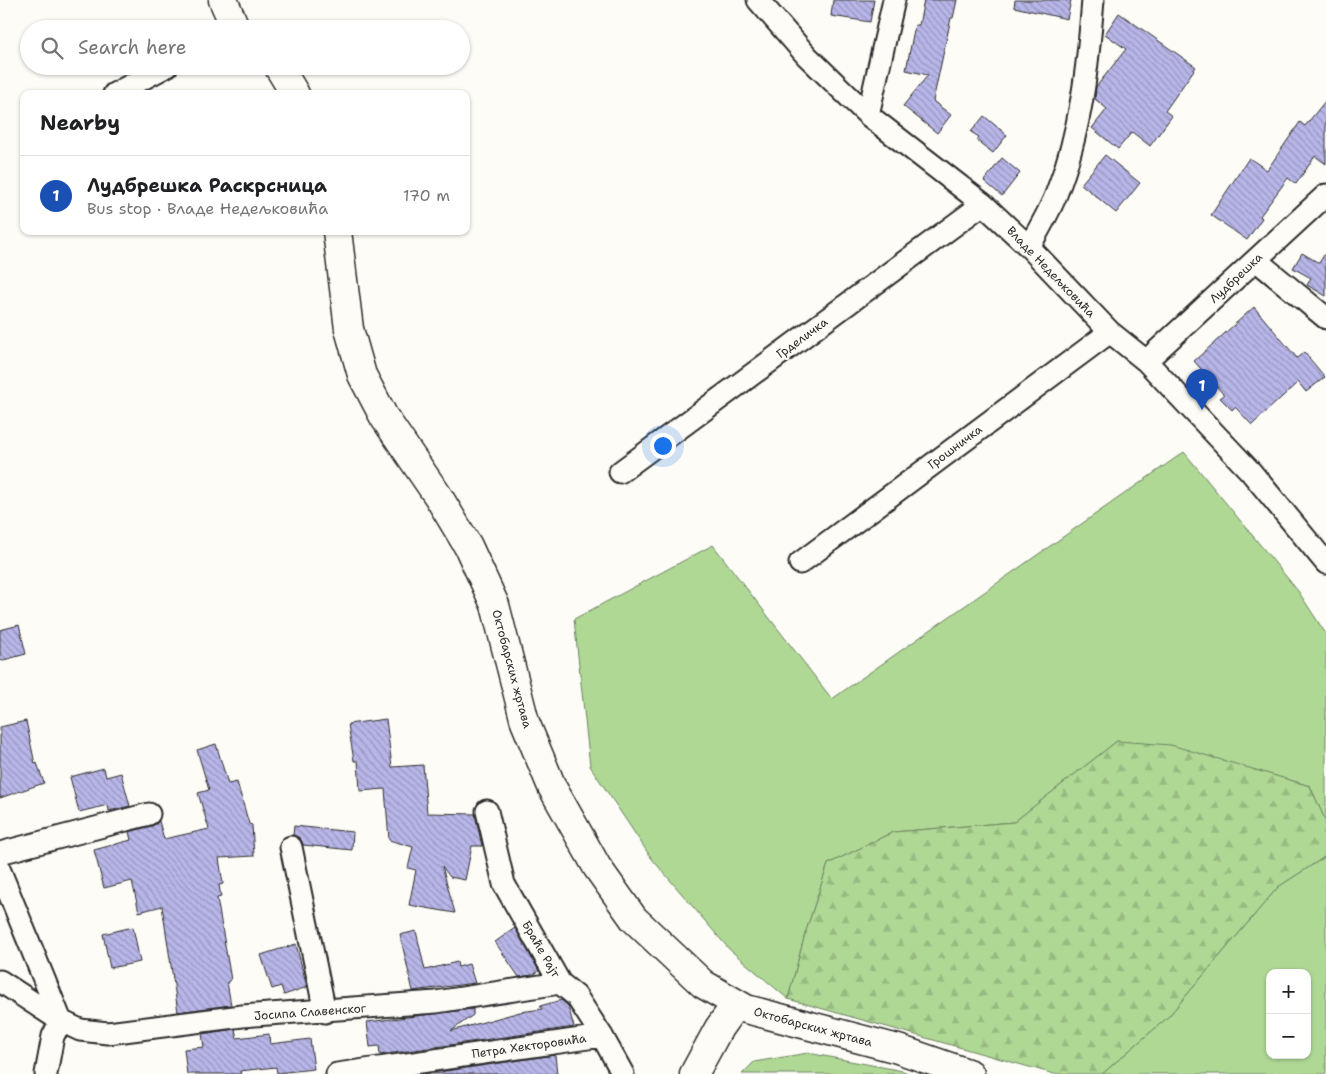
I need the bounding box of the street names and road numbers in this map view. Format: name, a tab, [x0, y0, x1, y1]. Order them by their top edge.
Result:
street label: Владе Недељковића	[1003, 223, 1099, 321]
street label: Лудбрешка	[1206, 249, 1266, 307]
street label: Грделичка	[773, 314, 831, 362]
street label: Грошничка	[925, 421, 986, 473]
street label: Октобарских жртава	[488, 608, 536, 731]
street label: Браће Рајт	[518, 918, 564, 981]
street label: Јосипа Славенског	[253, 1000, 367, 1024]
street label: Октобарских жртава	[752, 1003, 875, 1051]
street label: Петра Хекторовића	[471, 1030, 588, 1062]

